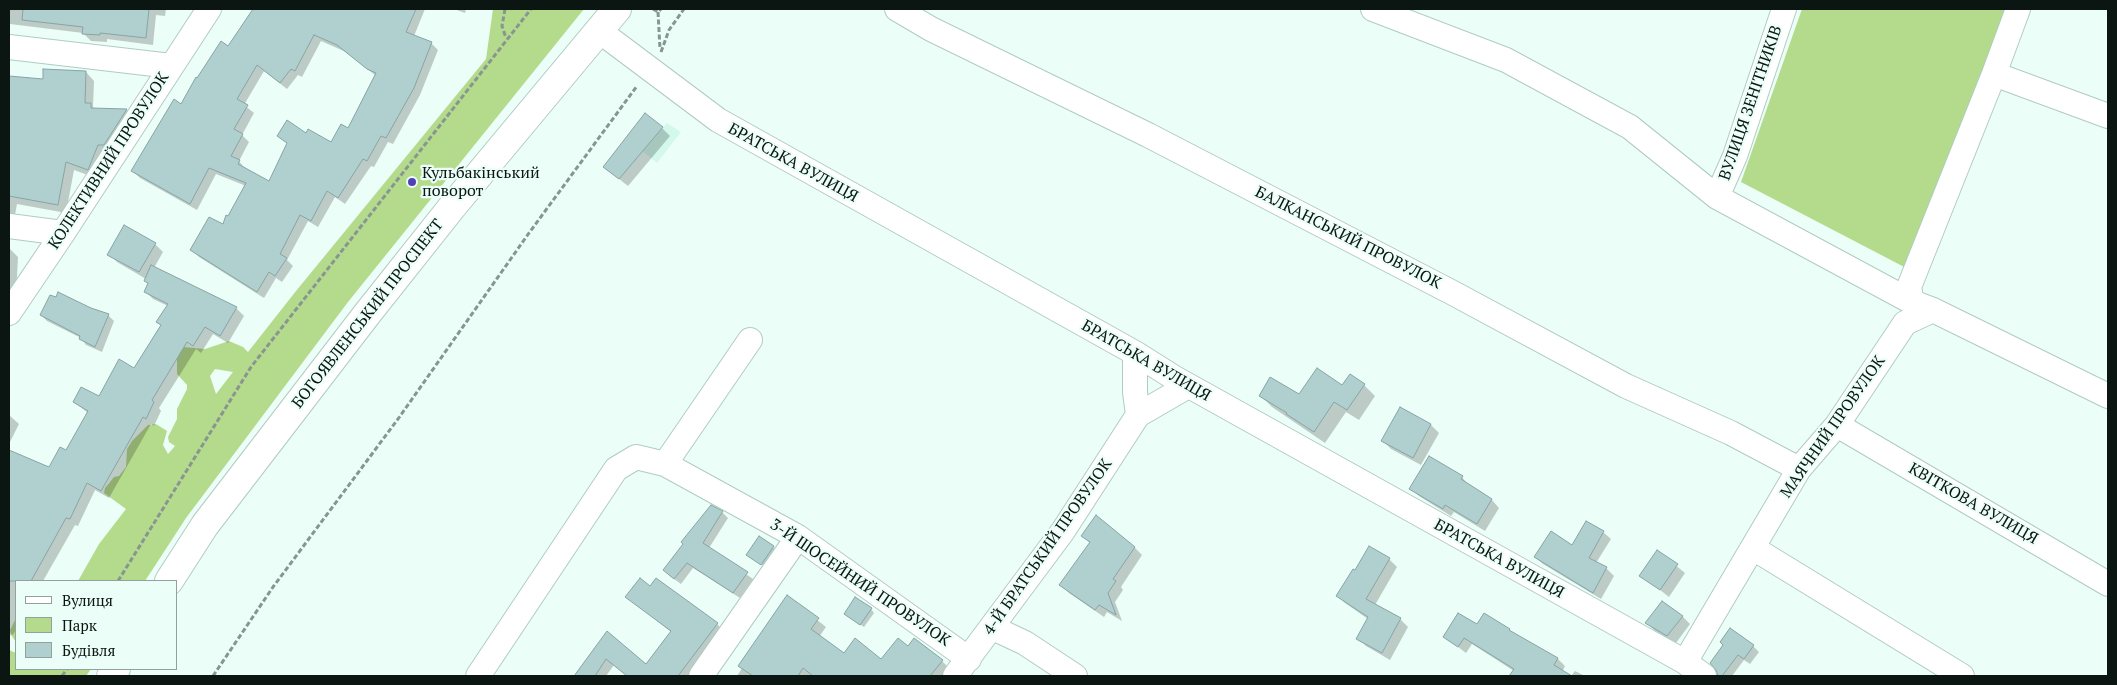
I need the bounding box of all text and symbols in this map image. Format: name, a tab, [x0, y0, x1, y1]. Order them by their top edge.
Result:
street label: ВУЛИЦЯ ЗЕНІТНИКІВ	[1715, 23, 1787, 183]
street label: КОЛЕКТИВНИЙ ПРОВУЛОК	[45, 69, 173, 253]
street label: БРАТСЬКА ВУЛИЦЯ	[725, 119, 861, 207]
place label: Кульбакінський поворот	[422, 163, 540, 201]
marker: Кульбакінський поворот	[406, 176, 418, 188]
street label: БАЛКАНСЬКИЙ ПРОВУЛОК	[1252, 183, 1444, 293]
street label: БОГОЯВЛЕНСЬКИЙ ПРОСПЕКТ	[288, 216, 448, 412]
street label: БРАТСЬКА ВУЛИЦЯ	[1078, 316, 1214, 406]
street label: МАЯЧНИЙ ПРОВУЛОК	[1777, 352, 1889, 502]
street label: 4-Й БРАТСЬКИЙ ПРОВУЛОК	[980, 455, 1116, 639]
street label: КВІТКОВА ВУЛИЦЯ	[1905, 459, 2041, 549]
street label: 3-Й ШОСЕЙНИЙ ПРОВУЛОК	[766, 515, 954, 651]
street label: БРАТСЬКА ВУЛИЦЯ	[1431, 515, 1567, 603]
legend	[15, 580, 178, 670]
text: Вулиця	[62, 590, 113, 610]
text: Парк	[62, 615, 97, 635]
text: Будівля	[62, 640, 115, 660]

